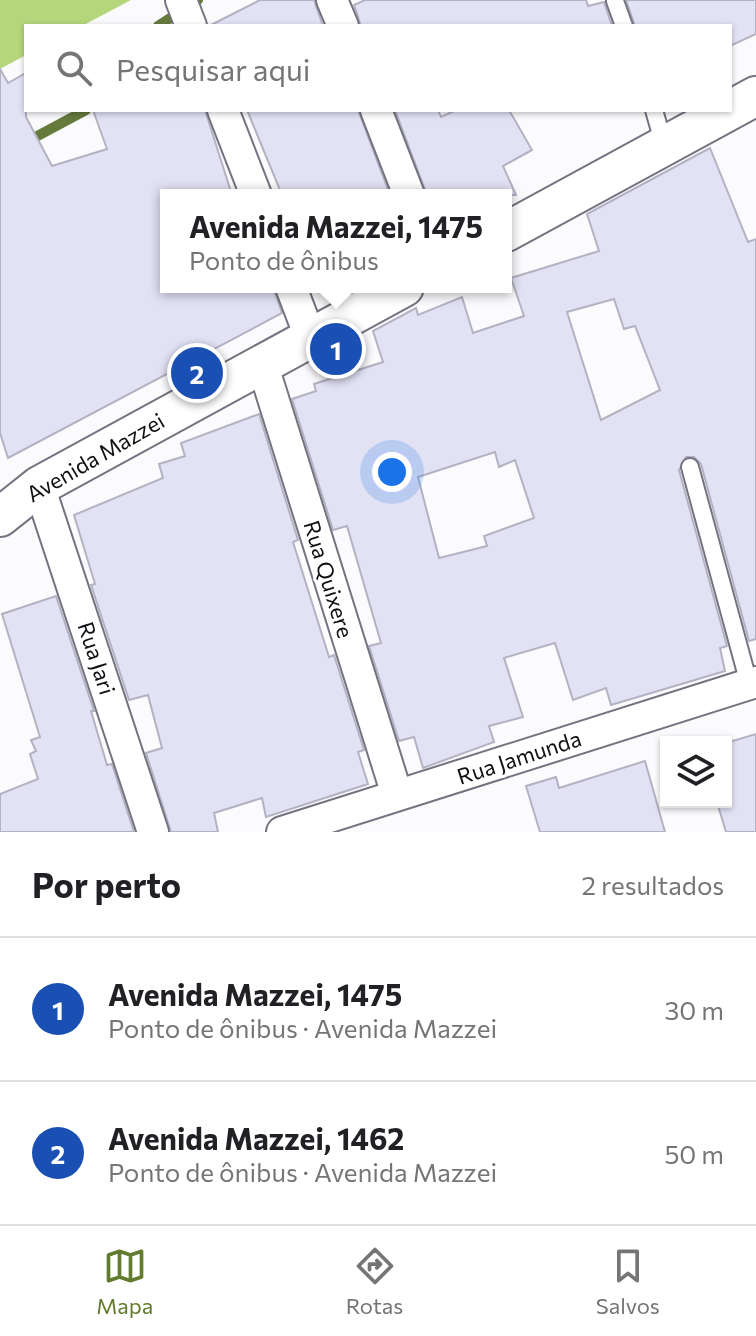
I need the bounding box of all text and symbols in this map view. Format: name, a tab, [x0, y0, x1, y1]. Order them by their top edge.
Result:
search box	[24, 24, 732, 112]
icon: search	[52, 46, 96, 90]
text: Pesquisar aqui	[116, 50, 311, 87]
popup	[160, 189, 512, 293]
text: Avenida Mazzei, 1475	[189, 207, 483, 244]
text: Ponto de ônibus	[189, 244, 379, 275]
pin: 1	[310, 319, 362, 379]
pin: 2	[171, 343, 223, 403]
street label: Avenida Mazzei	[21, 407, 169, 507]
your location	[372, 452, 412, 492]
street label: Rua Quixere	[298, 517, 360, 641]
street label: Rua Jari	[73, 618, 121, 698]
street label: Rua Jamunda	[454, 724, 584, 790]
map controls	[660, 736, 732, 808]
button: layers	[660, 736, 732, 808]
text: Por perto	[32, 863, 181, 905]
text: 2 resultados	[582, 869, 724, 900]
text: Avenida Mazzei, 1475	[108, 975, 402, 1012]
text: 1	[52, 994, 64, 1025]
text: 30 m	[665, 994, 724, 1025]
text: Ponto de ônibus · Avenida Mazzei	[108, 1012, 497, 1043]
text: Avenida Mazzei, 1462	[108, 1119, 404, 1156]
text: 2	[51, 1138, 65, 1169]
text: 50 m	[664, 1138, 724, 1169]
text: Ponto de ônibus · Avenida Mazzei	[108, 1156, 497, 1187]
tab: Mapa	[96, 1244, 153, 1319]
tab: Rotas	[346, 1244, 403, 1319]
tab: Salvos	[596, 1244, 660, 1319]

